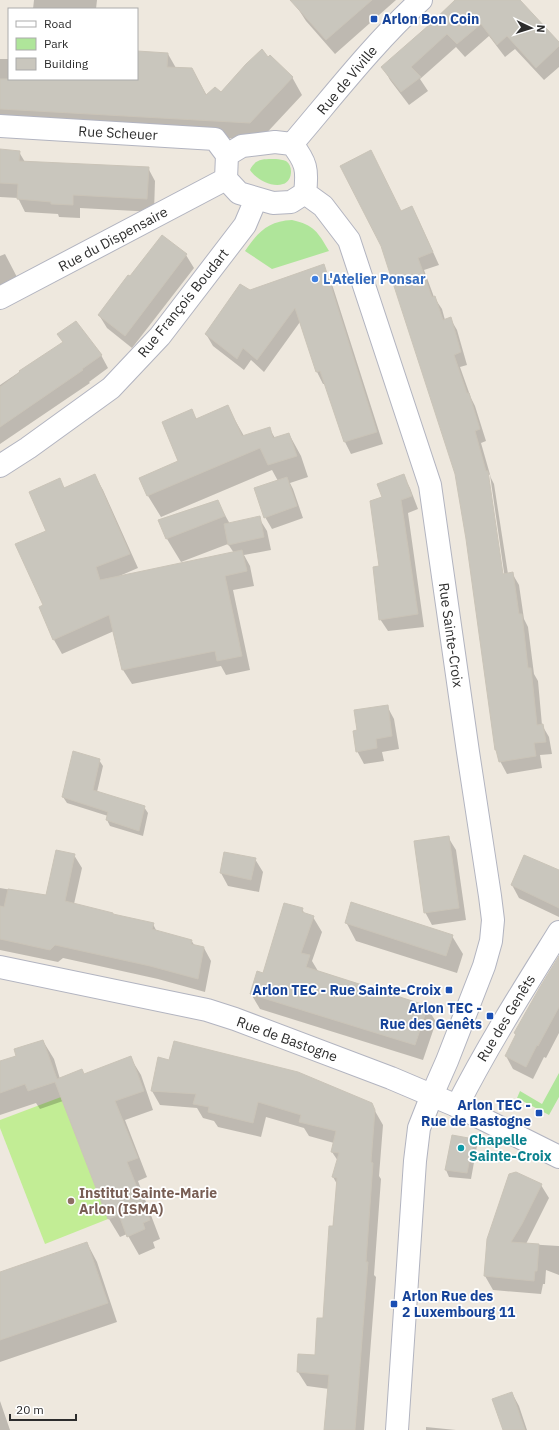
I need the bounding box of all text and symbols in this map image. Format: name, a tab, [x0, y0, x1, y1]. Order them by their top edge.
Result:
legend	[8, 8, 138, 80]
north arrow	[511, 8, 551, 48]
place label: Arlon Bon Coin	[382, 10, 479, 28]
marker: Arlon Bon Coin	[369, 14, 379, 24]
text: Road	[44, 16, 72, 31]
text: N	[534, 24, 548, 33]
text: Park	[44, 36, 69, 51]
street label: Rue de Viville	[313, 42, 381, 118]
text: Building	[44, 56, 89, 71]
street label: Rue Scheuer	[78, 122, 158, 144]
street label: Rue du Dispensaire	[55, 202, 171, 275]
street label: Rue François Boudart	[134, 245, 233, 361]
place label: L'Atelier Ponsar	[323, 270, 426, 288]
marker: L'Atelier Ponsar	[310, 274, 320, 284]
street label: Rue Sainte-Croix	[435, 581, 467, 689]
street label: Rue des Genêts	[473, 971, 539, 1065]
place label: Arlon TEC - Rue Sainte-Croix	[252, 981, 441, 999]
marker: Arlon TEC - Rue Sainte-Croix	[444, 985, 454, 995]
place label: Arlon TEC - Rue des Genêts	[380, 999, 482, 1033]
marker: Arlon TEC - Rue des Genêts	[485, 1011, 495, 1021]
street label: Rue de Bastogne	[234, 1012, 340, 1066]
place label: Arlon TEC - Rue de Bastogne	[421, 1096, 531, 1130]
marker: Arlon TEC - Rue de Bastogne	[534, 1108, 544, 1118]
place label: Chapelle Sainte-Croix	[469, 1131, 552, 1165]
marker: Chapelle Sainte-Croix	[456, 1143, 466, 1153]
place label: Institut Sainte-Marie Arlon (ISMA)	[79, 1184, 217, 1218]
marker: Institut Sainte-Marie Arlon (ISMA)	[66, 1196, 76, 1206]
place label: Arlon Rue des 2 Luxembourg 11	[402, 1287, 516, 1321]
marker: Arlon Rue des 2 Luxembourg 11	[389, 1299, 399, 1309]
scale bar	[10, 1396, 76, 1422]
text: 20 m	[16, 1402, 44, 1417]

